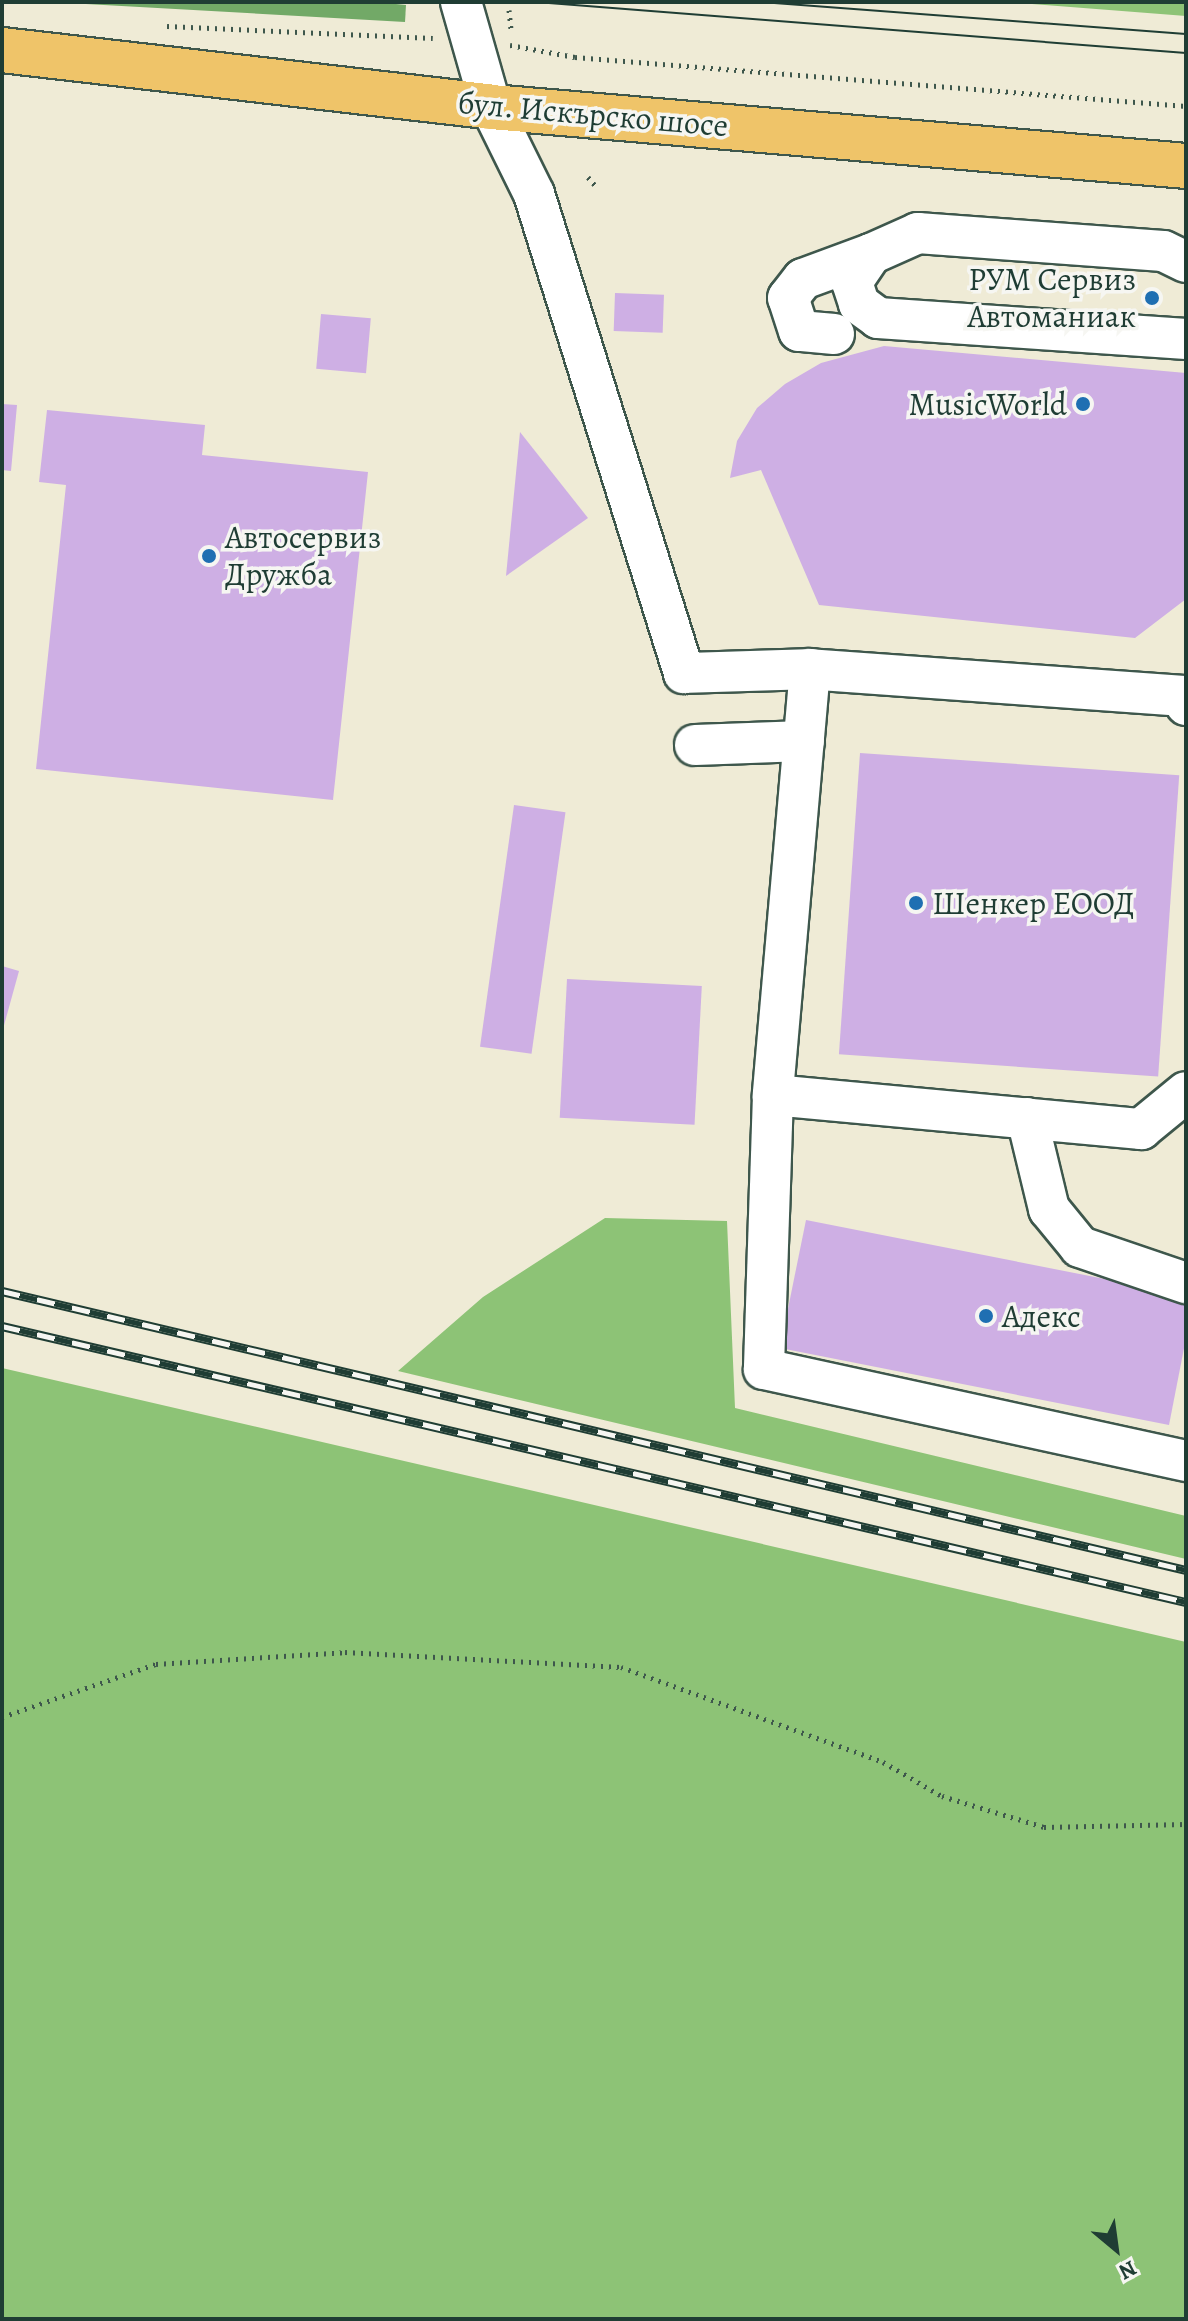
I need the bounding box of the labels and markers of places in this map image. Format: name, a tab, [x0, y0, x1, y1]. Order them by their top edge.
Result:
place label: РУМ Сервиз Автоманиак	[967, 261, 1136, 336]
marker: РУМ Сервиз Автоманиак	[1143, 289, 1161, 307]
place label: MusicWorld	[908, 385, 1067, 423]
marker: MusicWorld	[1074, 395, 1092, 413]
place label: Автосервиз Дружба	[225, 519, 381, 594]
marker: Автосервиз Дружба	[200, 547, 218, 565]
place label: Шенкер ЕООД	[932, 884, 1134, 922]
marker: Шенкер ЕООД	[907, 894, 925, 912]
place label: Адекс	[1002, 1297, 1081, 1335]
marker: Адекс	[977, 1307, 995, 1325]

